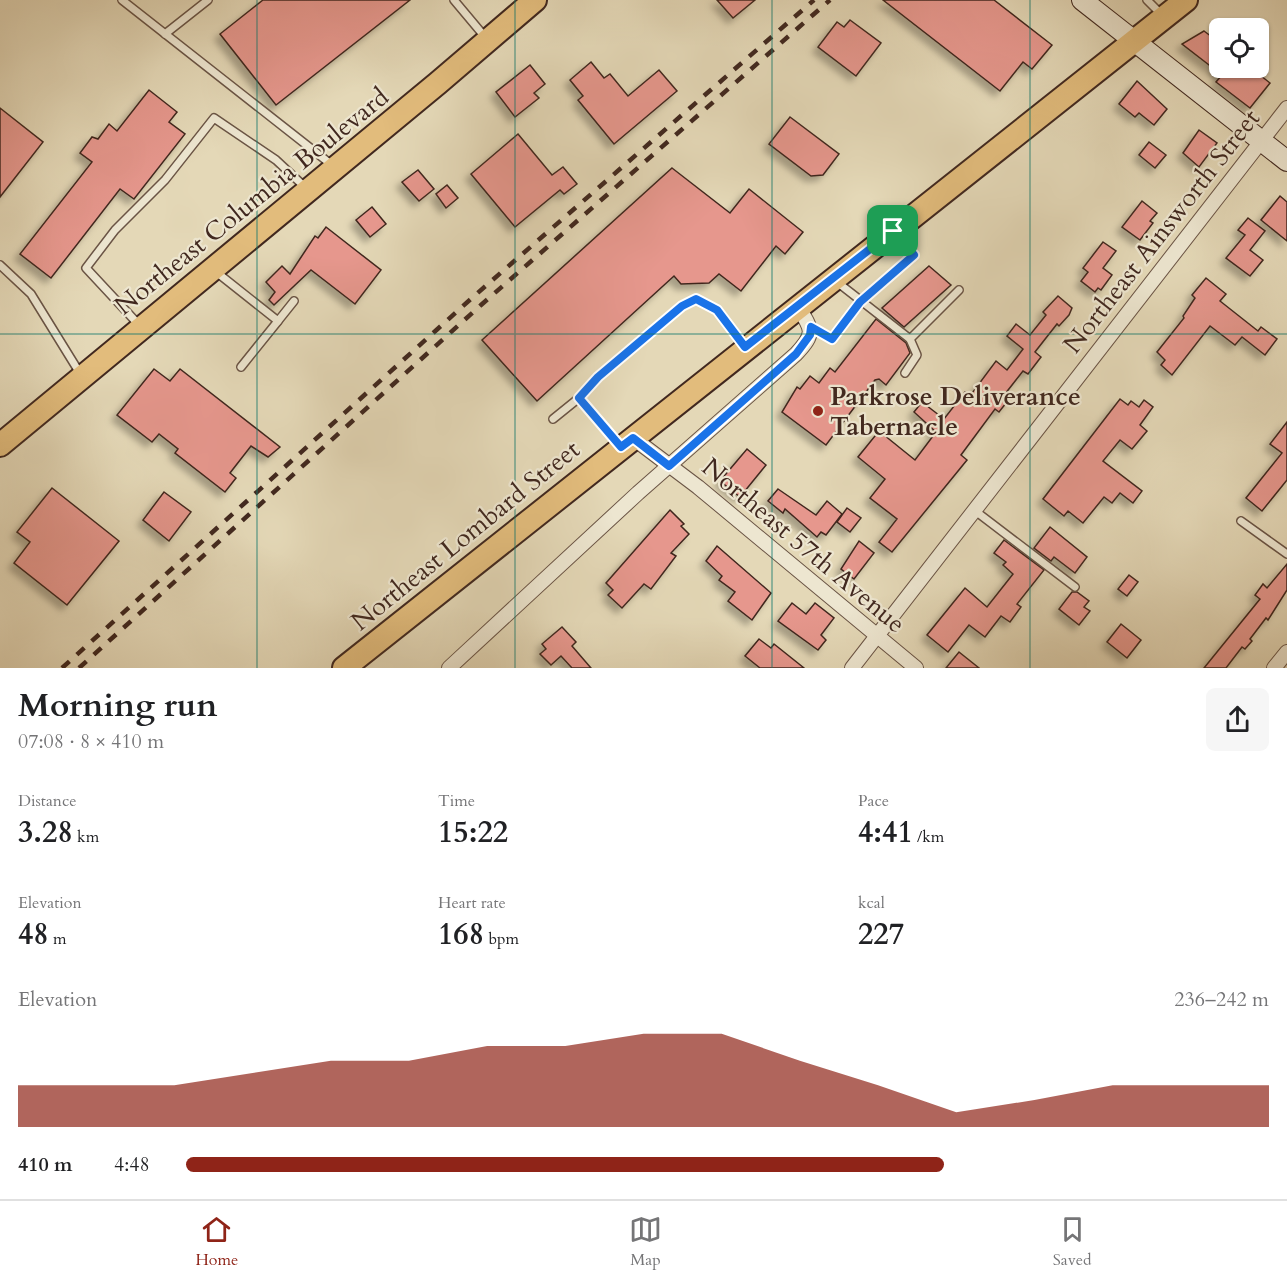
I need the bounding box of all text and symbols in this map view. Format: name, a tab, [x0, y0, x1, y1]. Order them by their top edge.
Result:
map controls	[1209, 18, 1269, 78]
button: locate	[1209, 18, 1269, 78]
street label: Northeast Columbia Boulevard	[107, 80, 396, 323]
street label: Northeast Ainsworth Street	[1055, 102, 1268, 361]
pin	[867, 205, 918, 256]
icon: arrive	[876, 214, 909, 247]
place label: Parkrose Deliverance Tabernacle	[830, 379, 1081, 444]
marker: Parkrose Deliverance Tabernacle	[811, 404, 825, 418]
street label: Northeast Lombard Street	[344, 432, 587, 639]
street label: Northeast 57th Avenue	[695, 450, 913, 641]
text: Morning run	[18, 683, 218, 728]
button: share	[1206, 688, 1269, 751]
text: 07:08 · 8 × 410 m	[18, 728, 164, 755]
text: Distance	[18, 790, 76, 812]
text: Time	[438, 790, 475, 812]
text: Pace	[858, 790, 889, 812]
text: 3.28	[18, 812, 73, 853]
text: 15:22	[438, 812, 508, 853]
text: 4:41	[858, 812, 913, 853]
text: km	[73, 826, 99, 848]
text: /km	[913, 826, 944, 848]
text: Elevation	[18, 892, 82, 914]
text: Heart rate	[438, 892, 506, 914]
text: kcal	[858, 892, 885, 914]
text: 48	[18, 914, 49, 955]
text: 168	[438, 914, 484, 955]
text: 227	[858, 914, 904, 955]
text: m	[49, 928, 67, 950]
text: bpm	[484, 928, 519, 950]
text: Elevation	[18, 986, 97, 1013]
text: 236–242 m	[1174, 986, 1269, 1013]
text: 410 m	[18, 1151, 73, 1178]
text: 4:48	[114, 1151, 150, 1178]
tab: Home	[195, 1213, 238, 1271]
tab: Map	[629, 1213, 662, 1271]
tab: Saved	[1053, 1213, 1092, 1271]

